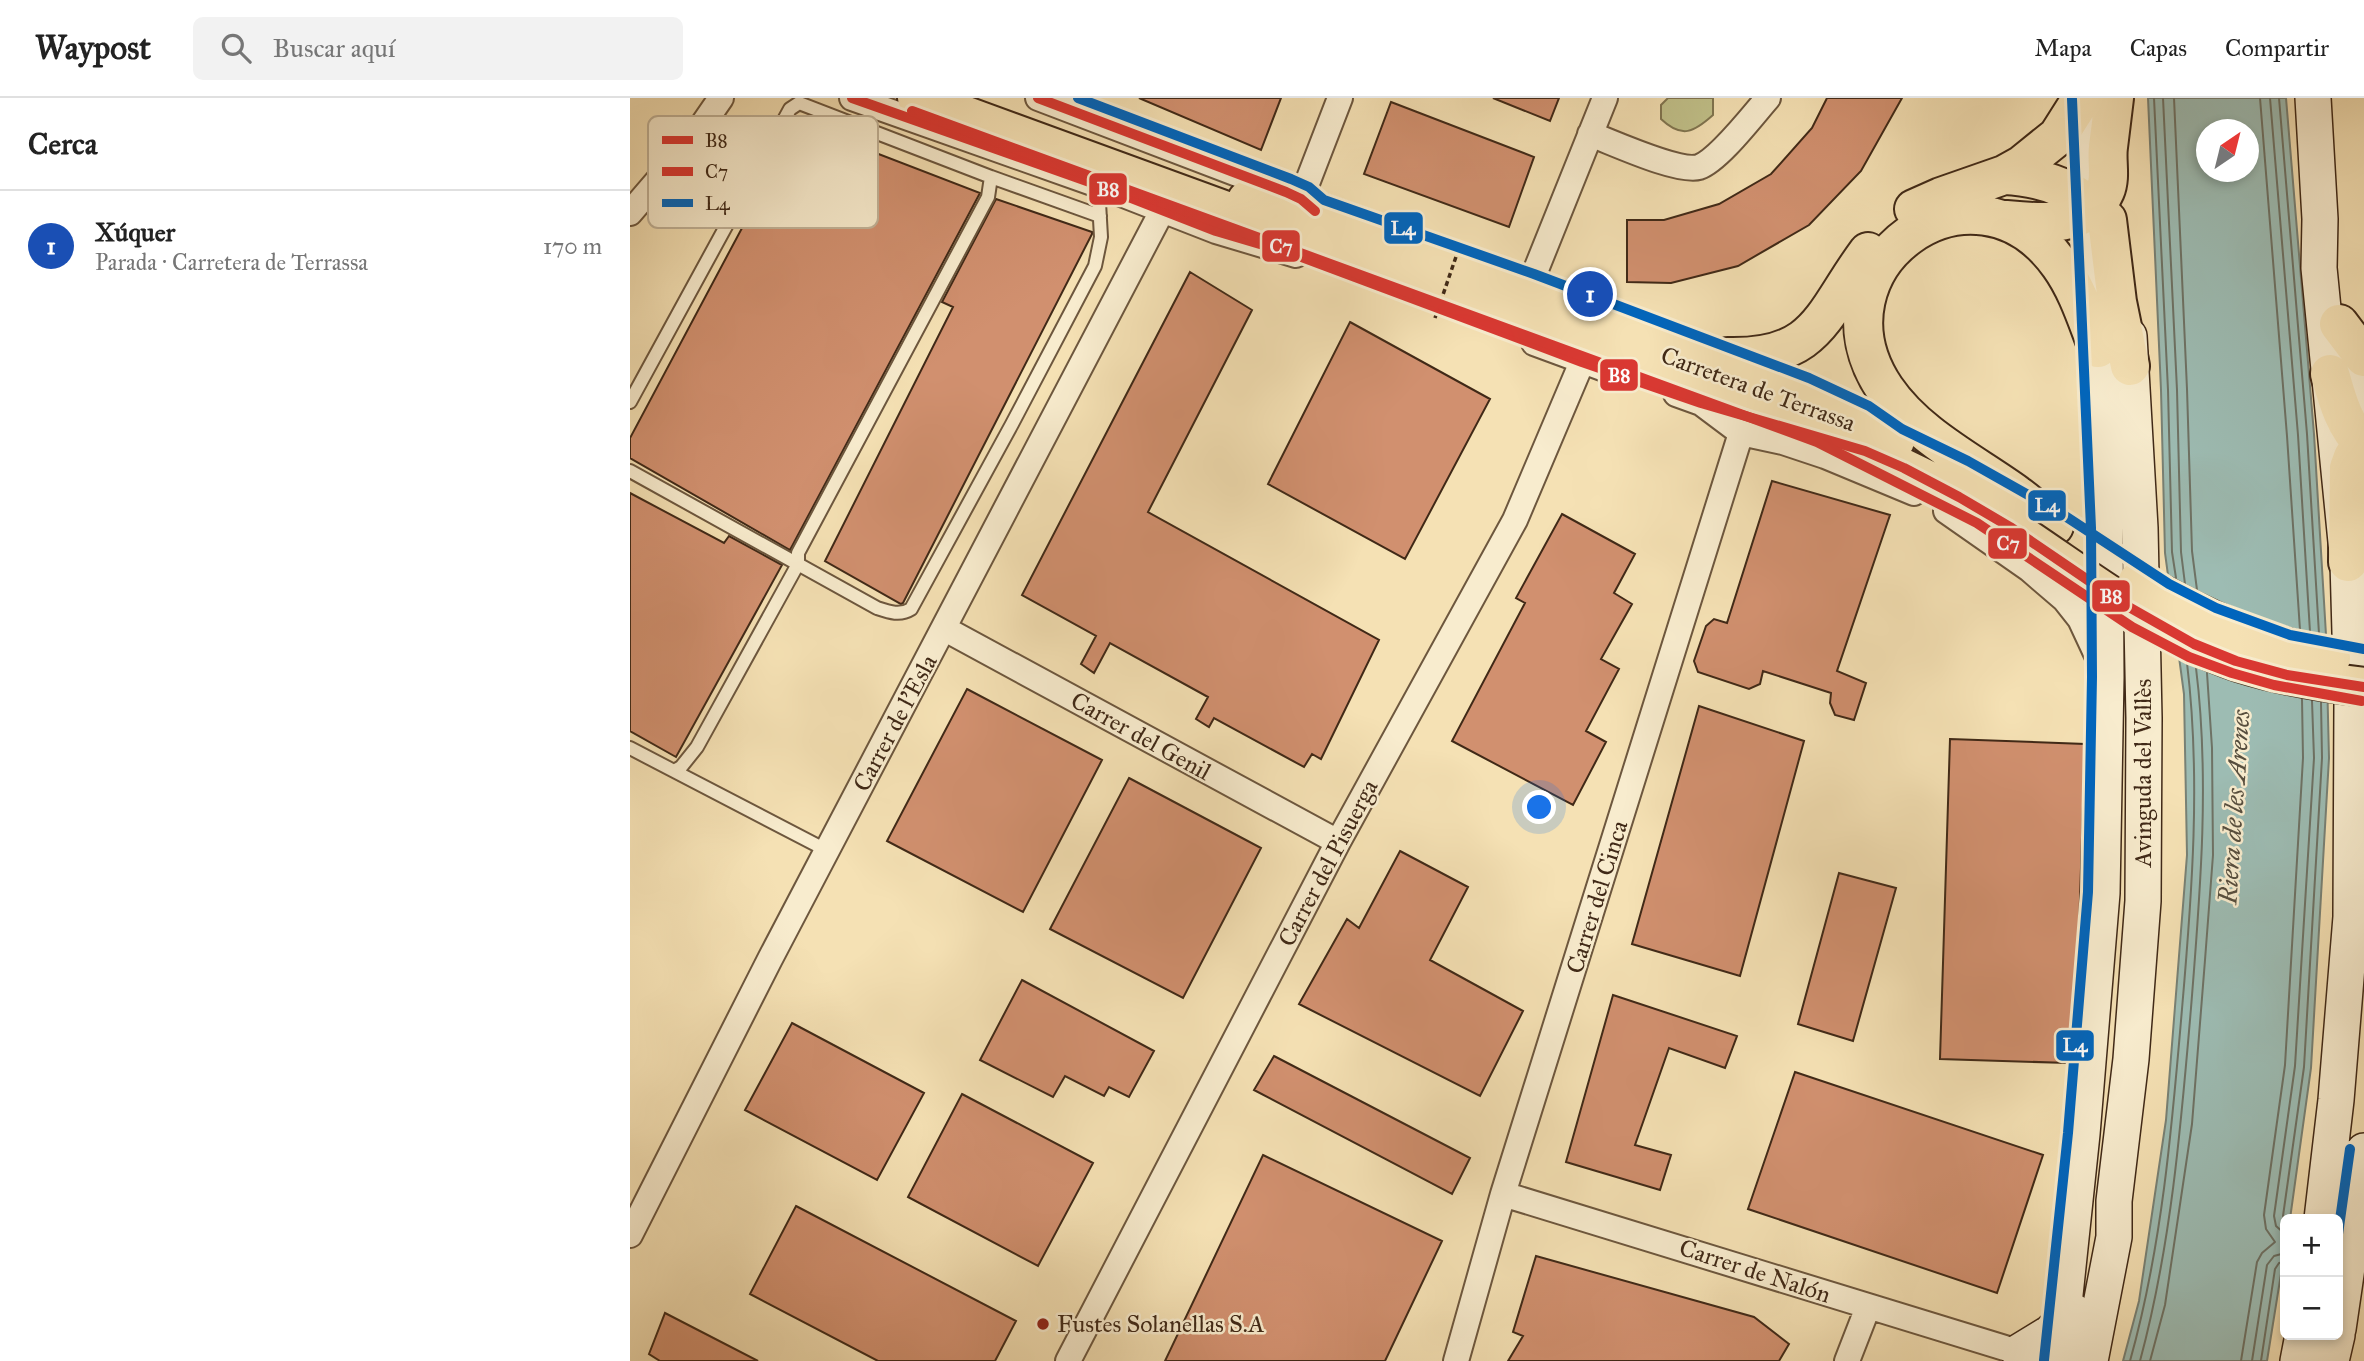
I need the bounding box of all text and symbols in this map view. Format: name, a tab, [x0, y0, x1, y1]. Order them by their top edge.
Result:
search box	[193, 17, 683, 80]
text: Waypost	[35, 28, 151, 68]
icon: search	[217, 29, 255, 67]
text: Buscar aquí	[273, 32, 395, 64]
text: Mapa	[2035, 33, 2092, 63]
text: Capas	[2130, 33, 2187, 63]
text: Compartir	[2225, 33, 2329, 63]
legend	[648, 116, 878, 228]
north arrow	[2196, 119, 2259, 182]
text: Cerca	[28, 126, 97, 162]
text: B8	[705, 129, 728, 152]
text: C7	[705, 160, 728, 183]
line badge: B8	[1088, 172, 1128, 206]
text: B8	[1097, 178, 1119, 201]
text: L4	[705, 192, 730, 215]
line badge: L4	[1383, 211, 1424, 245]
text: Xúquer	[95, 216, 175, 248]
text: L4	[1391, 217, 1417, 241]
line badge: C7	[1261, 229, 1301, 263]
text: 1	[46, 232, 56, 260]
text: 170 m	[543, 232, 602, 260]
text: C7	[1269, 235, 1293, 258]
text: Parada · Carretera de Terrassa	[95, 248, 368, 276]
pin: 1	[1567, 268, 1613, 320]
street label: Carretera de Terrassa	[1657, 340, 1860, 438]
line badge: B8	[1599, 358, 1639, 392]
text: B8	[1608, 364, 1630, 387]
line badge: L4	[2027, 489, 2067, 522]
text: L4	[2035, 494, 2061, 518]
line badge: C7	[1987, 527, 2028, 560]
text: C7	[1996, 532, 2020, 555]
line badge: B8	[2091, 579, 2131, 613]
text: B8	[2100, 585, 2122, 608]
street label: Carrer de l'Esla	[846, 649, 944, 797]
street label: Avinguda del Vallès	[2128, 679, 2158, 868]
street label: Carrer del Genil	[1066, 685, 1217, 787]
water label: Riera de les Arenes	[2211, 708, 2257, 906]
street label: Carrer del Pisuerga	[1271, 774, 1385, 951]
your location	[1522, 790, 1556, 824]
street label: Carrer del Cinca	[1559, 816, 1635, 977]
line badge: L4	[2055, 1029, 2095, 1062]
text: L4	[2063, 1034, 2089, 1058]
map controls	[2280, 1214, 2343, 1340]
button: +	[2280, 1214, 2343, 1277]
street label: Carrer de Nalón	[1676, 1232, 1834, 1310]
button: −	[2280, 1277, 2343, 1340]
place label: Fustes Solanellas S.A	[1057, 1309, 1265, 1339]
marker: Fustes Solanellas S.A	[1035, 1316, 1051, 1332]

